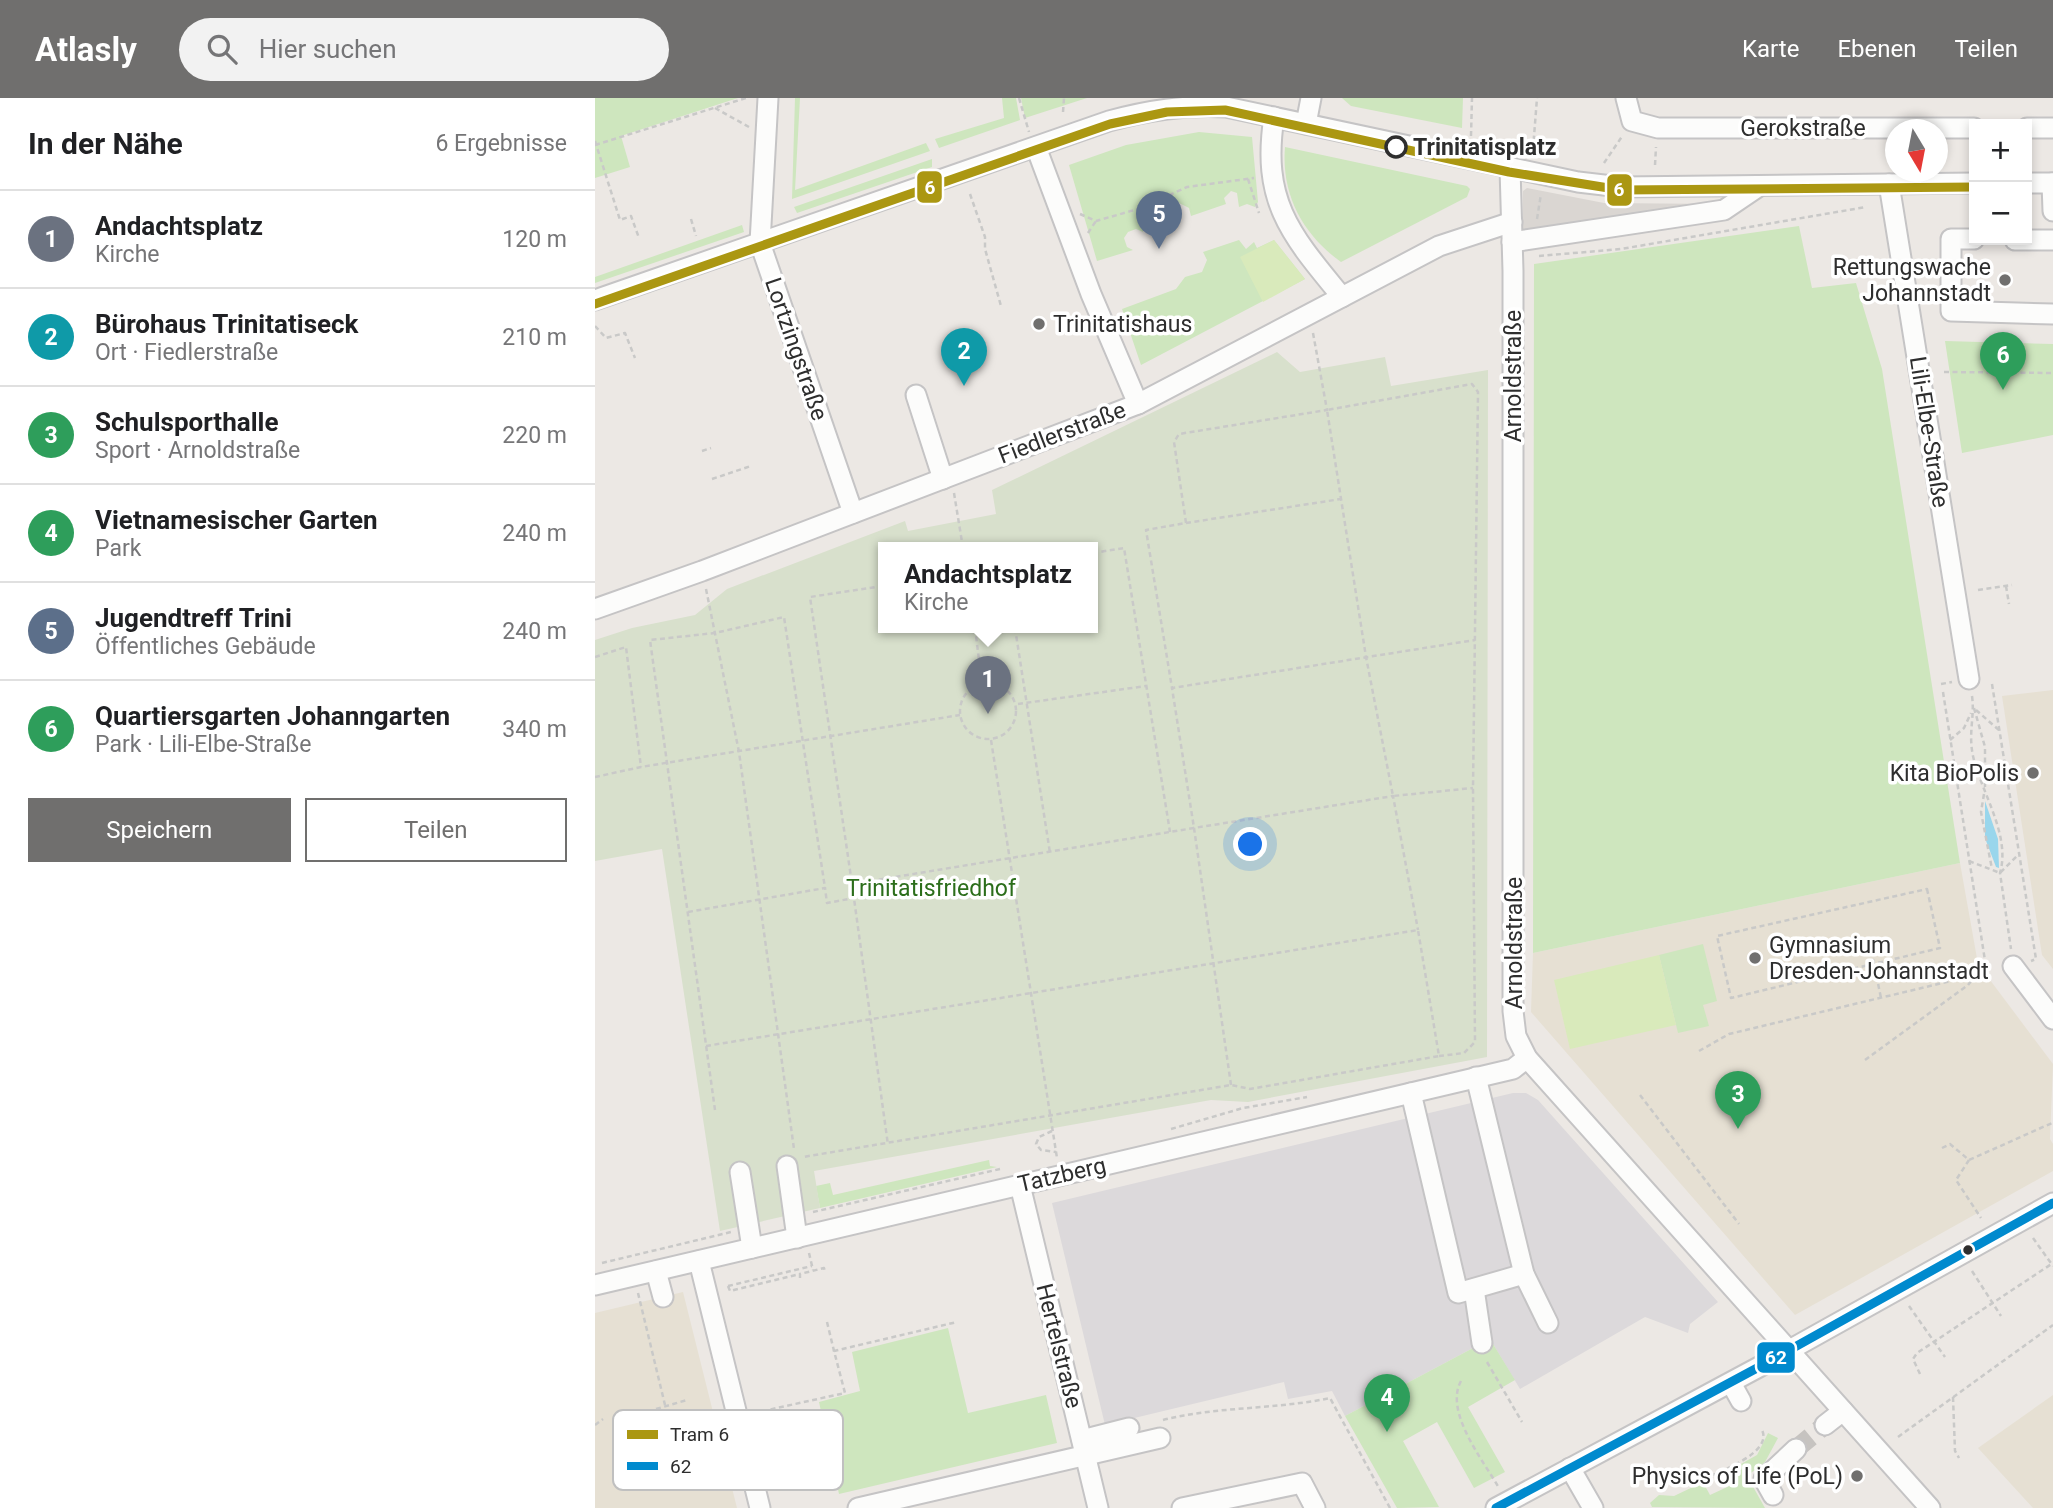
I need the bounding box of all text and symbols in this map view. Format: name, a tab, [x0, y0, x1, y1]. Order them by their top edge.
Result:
search box	[179, 18, 669, 81]
text: Atlasly	[35, 30, 137, 69]
icon: search	[203, 30, 241, 68]
text: Hier suchen	[259, 34, 397, 64]
text: Karte	[1742, 35, 1799, 63]
text: Ebenen	[1837, 35, 1916, 63]
text: Teilen	[1954, 35, 2018, 63]
street label: Gerokstraße	[1740, 115, 1866, 142]
north arrow	[1885, 119, 1948, 182]
map controls	[1969, 119, 2032, 245]
button: +	[1969, 119, 2032, 182]
text: In der Nähe	[28, 126, 183, 161]
text: 6 Ergebnisse	[435, 130, 567, 157]
place label: Trinitatisplatz	[1413, 134, 1557, 161]
marker: Trinitatisplatz	[1385, 136, 1407, 158]
line badge: 6	[916, 170, 943, 204]
line badge: 6	[1606, 173, 1633, 207]
text: 6	[925, 176, 936, 199]
text: 6	[1614, 178, 1625, 201]
button: −	[1969, 182, 2032, 245]
pin: 5	[1136, 191, 1182, 249]
text: Andachtsplatz	[95, 211, 263, 241]
text: 1	[44, 226, 58, 253]
text: 120 m	[502, 226, 567, 253]
text: Kirche	[95, 241, 160, 268]
place label: Rettungswache Johannstadt	[1833, 254, 1991, 307]
marker: Rettungswache Johannstadt	[1997, 272, 2013, 288]
street label: Lortzingstraße	[759, 274, 833, 424]
text: Bürohaus Trinitatiseck	[95, 309, 358, 339]
street label: Arnoldstraße	[1500, 310, 1527, 442]
place label: Trinitatishaus	[1053, 311, 1192, 338]
marker: Trinitatishaus	[1031, 316, 1047, 332]
text: 2	[44, 324, 58, 351]
text: 210 m	[502, 324, 567, 351]
pin: 2	[941, 328, 987, 386]
pin: 6	[1980, 332, 2026, 390]
text: Ort · Fiedlerstraße	[95, 339, 278, 366]
street label: Lili-Elbe-Straße	[1904, 355, 1954, 509]
street label: Fiedlerstraße	[995, 396, 1129, 470]
text: Schulsporthalle	[95, 407, 278, 437]
text: 3	[44, 422, 58, 449]
text: 220 m	[502, 422, 567, 449]
text: Sport · Arnoldstraße	[95, 437, 300, 464]
text: Vietnamesischer Garten	[95, 505, 378, 535]
text: 4	[44, 520, 58, 547]
text: 240 m	[502, 520, 567, 547]
text: Park	[95, 535, 141, 562]
popup	[878, 542, 1098, 633]
text: Andachtsplatz	[904, 559, 1072, 589]
text: Kirche	[904, 589, 969, 616]
text: Jugendtreff Trini	[95, 603, 292, 633]
text: 5	[44, 618, 58, 645]
text: 240 m	[502, 618, 567, 645]
text: Öffentliches Gebäude	[95, 633, 316, 660]
pin: 1	[965, 656, 1011, 714]
text: Quartiersgarten Johanngarten	[95, 701, 450, 731]
text: 6	[44, 716, 58, 743]
text: 340 m	[502, 716, 567, 743]
text: Park · Lili-Elbe-Straße	[95, 731, 311, 758]
place label: Kita BioPolis	[1890, 760, 2019, 787]
marker: Kita BioPolis	[2025, 765, 2041, 781]
button: Speichern	[28, 798, 291, 862]
button: Teilen	[305, 798, 567, 862]
your location	[1233, 827, 1267, 861]
park label: Trinitatisfriedhof	[846, 875, 1017, 902]
street label: Arnoldstraße	[1501, 877, 1528, 1009]
place label: Gymnasium Dresden-Johannstadt	[1769, 932, 1989, 985]
marker: Gymnasium Dresden-Johannstadt	[1747, 950, 1763, 966]
pin: 3	[1715, 1071, 1761, 1129]
street label: Tatzberg	[1015, 1152, 1109, 1198]
unlabelled marker	[1961, 1243, 1975, 1257]
street label: Hertelstraße	[1030, 1281, 1088, 1411]
line badge: 62	[1756, 1341, 1796, 1374]
text: 62	[1765, 1346, 1787, 1369]
pin: 4	[1364, 1374, 1410, 1432]
legend	[613, 1410, 843, 1490]
text: Tram 6	[670, 1423, 729, 1446]
text: 62	[670, 1455, 691, 1478]
place label: Physics of Life (PoL)	[1632, 1463, 1843, 1490]
marker: Physics of Life (PoL)	[1849, 1468, 1865, 1484]

